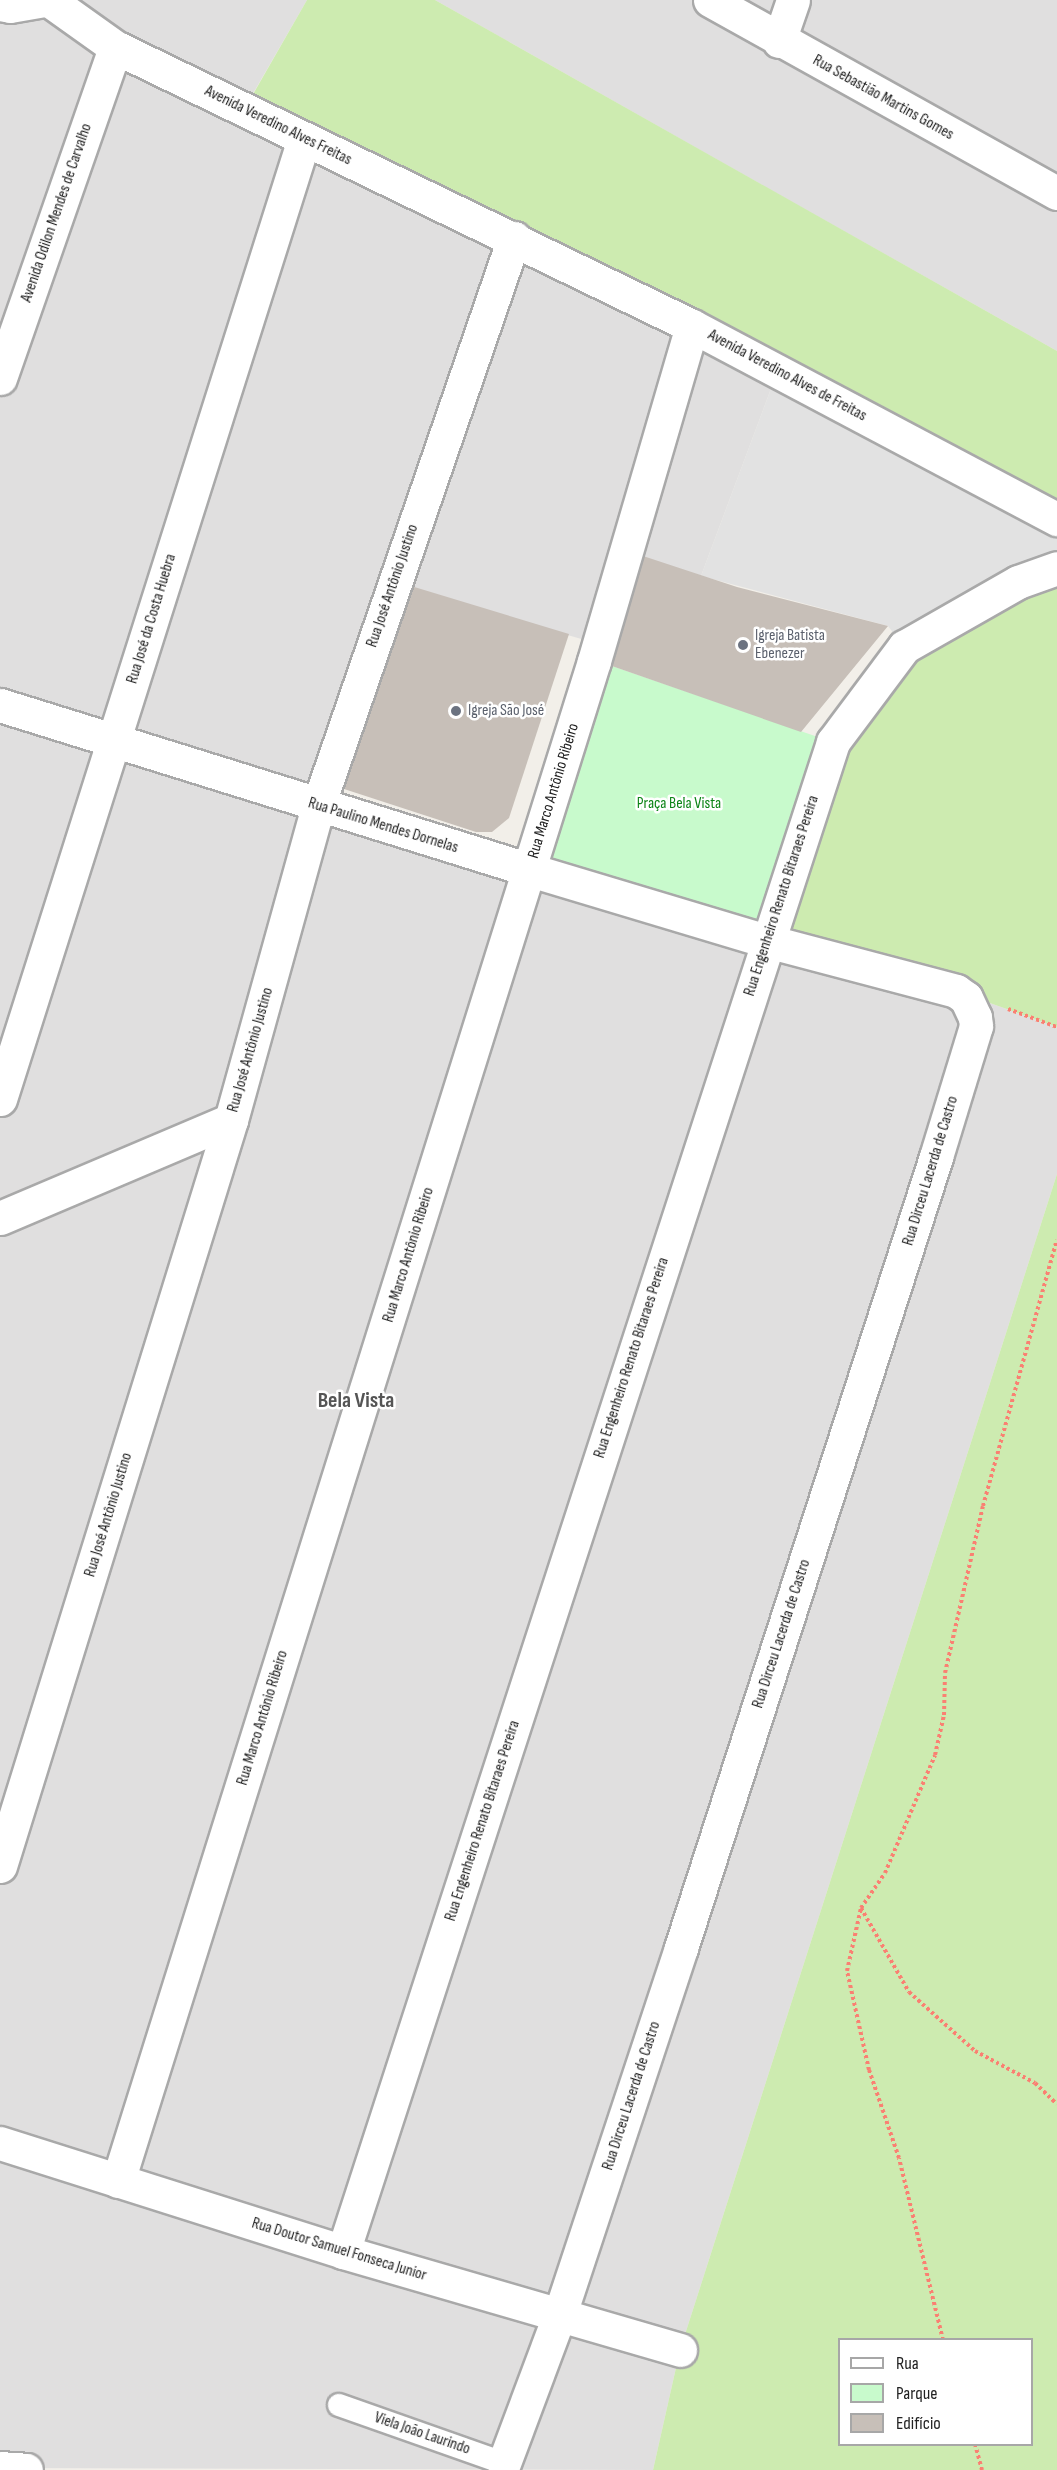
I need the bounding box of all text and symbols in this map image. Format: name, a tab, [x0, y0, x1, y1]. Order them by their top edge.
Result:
street label: Rua Sebastião Martins Gomes	[809, 51, 957, 145]
street label: Avenida Veredino Alves Freitas	[201, 82, 355, 170]
street label: Avenida Odilon Mendes de Carvalho	[17, 121, 97, 305]
street label: Avenida Veredino Alves de Freitas	[704, 326, 870, 426]
street label: Rua José Antônio Justino	[363, 522, 423, 650]
street label: Rua José da Costa Huebra	[123, 552, 181, 686]
place label: Igreja Batista Ebenezer	[755, 626, 825, 664]
marker: Igreja Batista Ebenezer	[736, 638, 750, 652]
place label: Igreja São José	[468, 701, 544, 721]
marker: Igreja São José	[449, 704, 463, 718]
street label: Rua Marco Antônio Ribeiro	[524, 721, 584, 861]
street label: Rua Engenheiro Renato Bitaraes Pereira	[740, 793, 824, 999]
street label: Rua Paulino Mendes Dornelas	[306, 794, 460, 858]
park label: Praça Bela Vista	[637, 794, 721, 814]
street label: Rua José Antônio Justino	[224, 985, 278, 1115]
street label: Rua Dirceu Lacerda de Castro	[899, 1094, 963, 1248]
street label: Rua Marco Antônio Ribeiro	[379, 1185, 439, 1325]
street label: Rua Engenheiro Renato Bitaraes Pereira	[590, 1255, 674, 1461]
district label: Bela Vista	[318, 1388, 394, 1414]
street label: Rua José Antônio Justino	[81, 1451, 137, 1579]
street label: Rua Dirceu Lacerda de Castro	[749, 1557, 815, 1711]
street label: Rua Marco Antônio Ribeiro	[233, 1648, 293, 1788]
street label: Rua Engenheiro Renato Bitaraes Pereira	[441, 1718, 525, 1924]
street label: Rua Dirceu Lacerda de Castro	[599, 2019, 665, 2173]
street label: Rua Doutor Samuel Fonseca Junior	[249, 2214, 429, 2286]
legend	[838, 2338, 1033, 2446]
text: Rua	[896, 2353, 919, 2374]
text: Parque	[896, 2383, 937, 2404]
street label: Viela João Laurindo	[372, 2409, 472, 2459]
text: Edifício	[896, 2413, 941, 2434]

